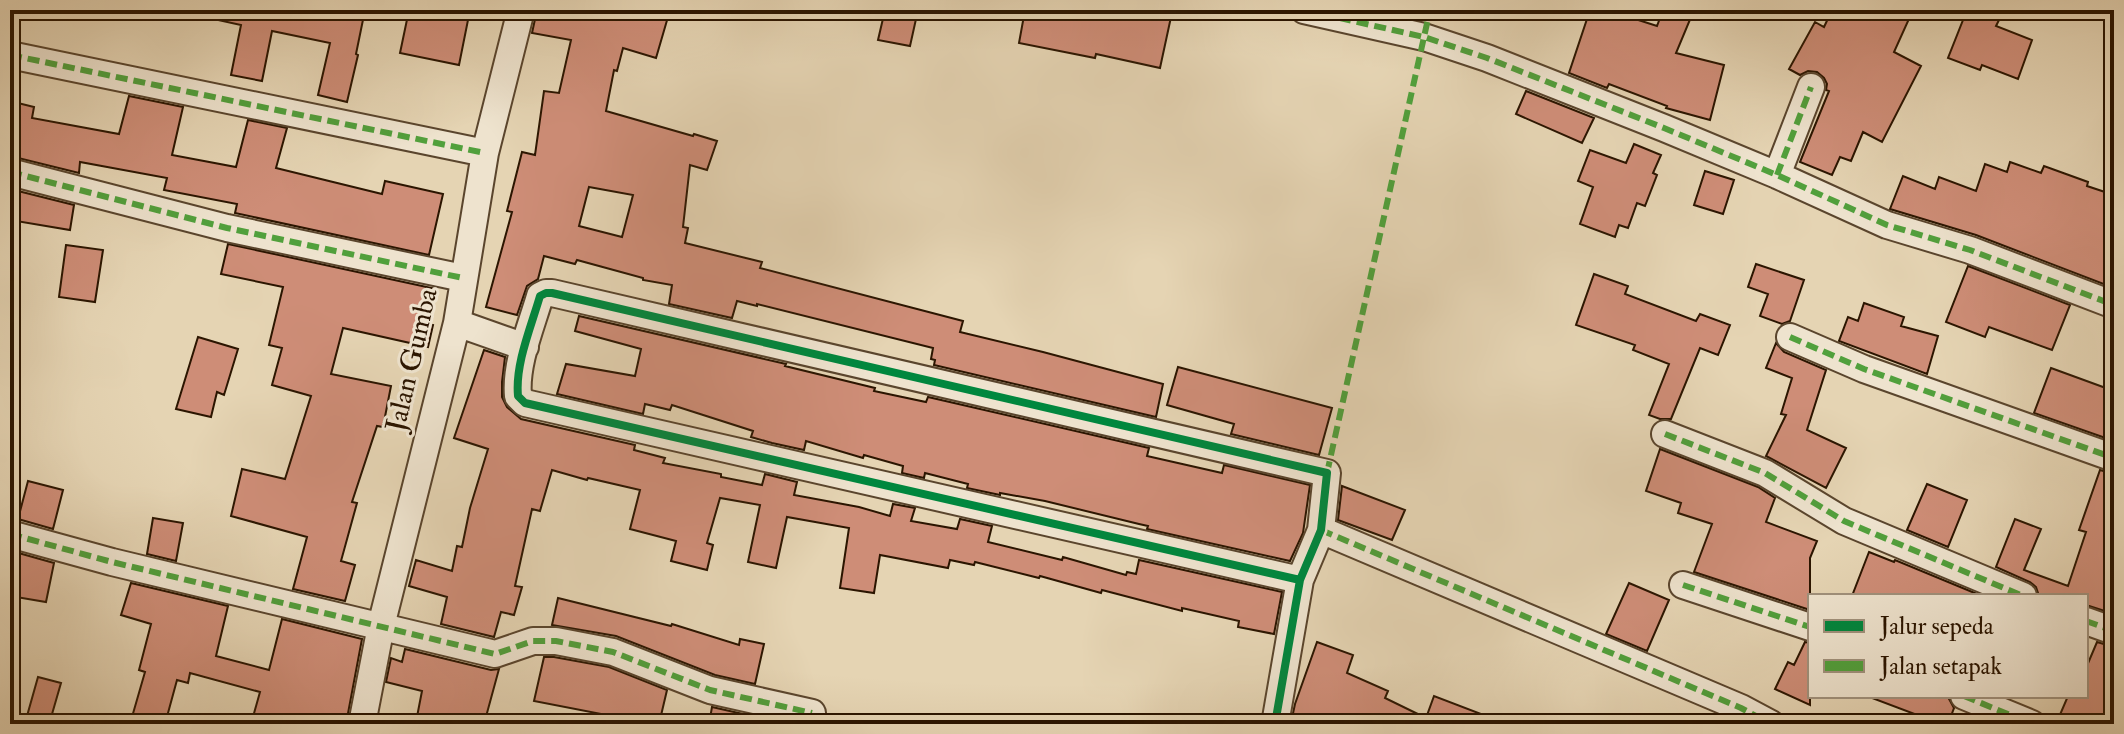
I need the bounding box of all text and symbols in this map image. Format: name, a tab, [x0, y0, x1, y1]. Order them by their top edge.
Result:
street label: Jalan Gumba	[378, 284, 446, 436]
legend	[1808, 594, 2088, 698]
text: Jalur sepeda	[1879, 611, 1995, 642]
text: Jalan setapak	[1879, 651, 2002, 682]

